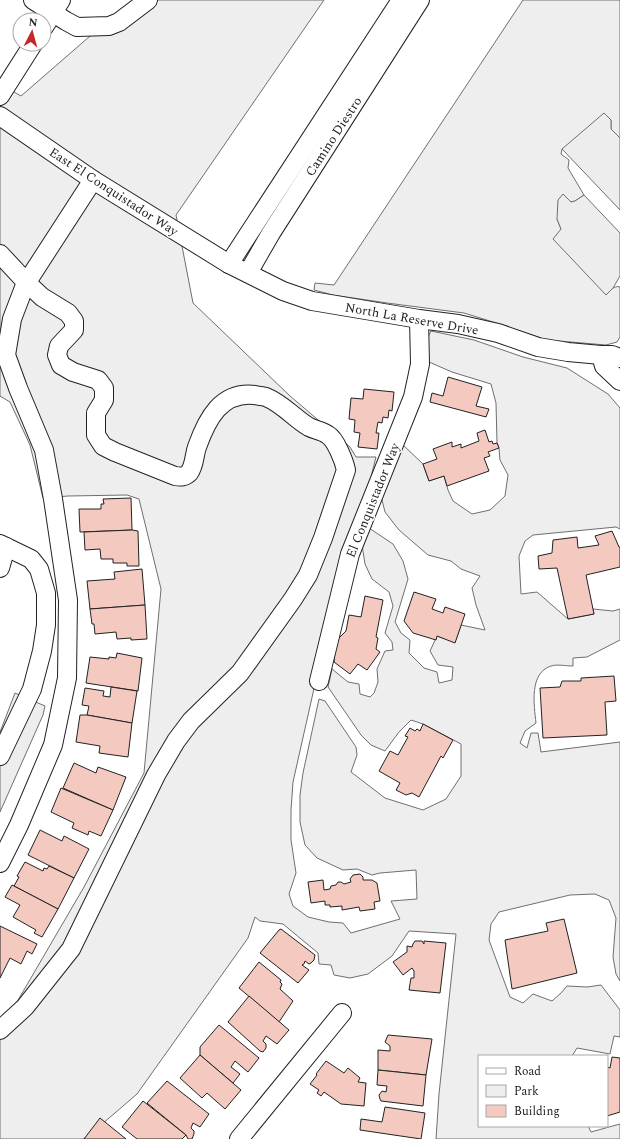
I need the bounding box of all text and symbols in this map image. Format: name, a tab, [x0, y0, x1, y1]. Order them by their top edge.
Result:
north arrow	[12, 12, 52, 52]
text: N	[28, 14, 38, 31]
street label: Camino Diestro	[300, 93, 367, 180]
street label: East El Conquistador Way	[45, 142, 183, 242]
street label: North La Reserve Drive	[343, 297, 480, 341]
street label: El Conquistador Way	[341, 439, 405, 561]
legend	[478, 1055, 608, 1127]
text: Road	[514, 1062, 541, 1081]
text: Park	[514, 1082, 539, 1101]
text: Building	[514, 1102, 560, 1121]

